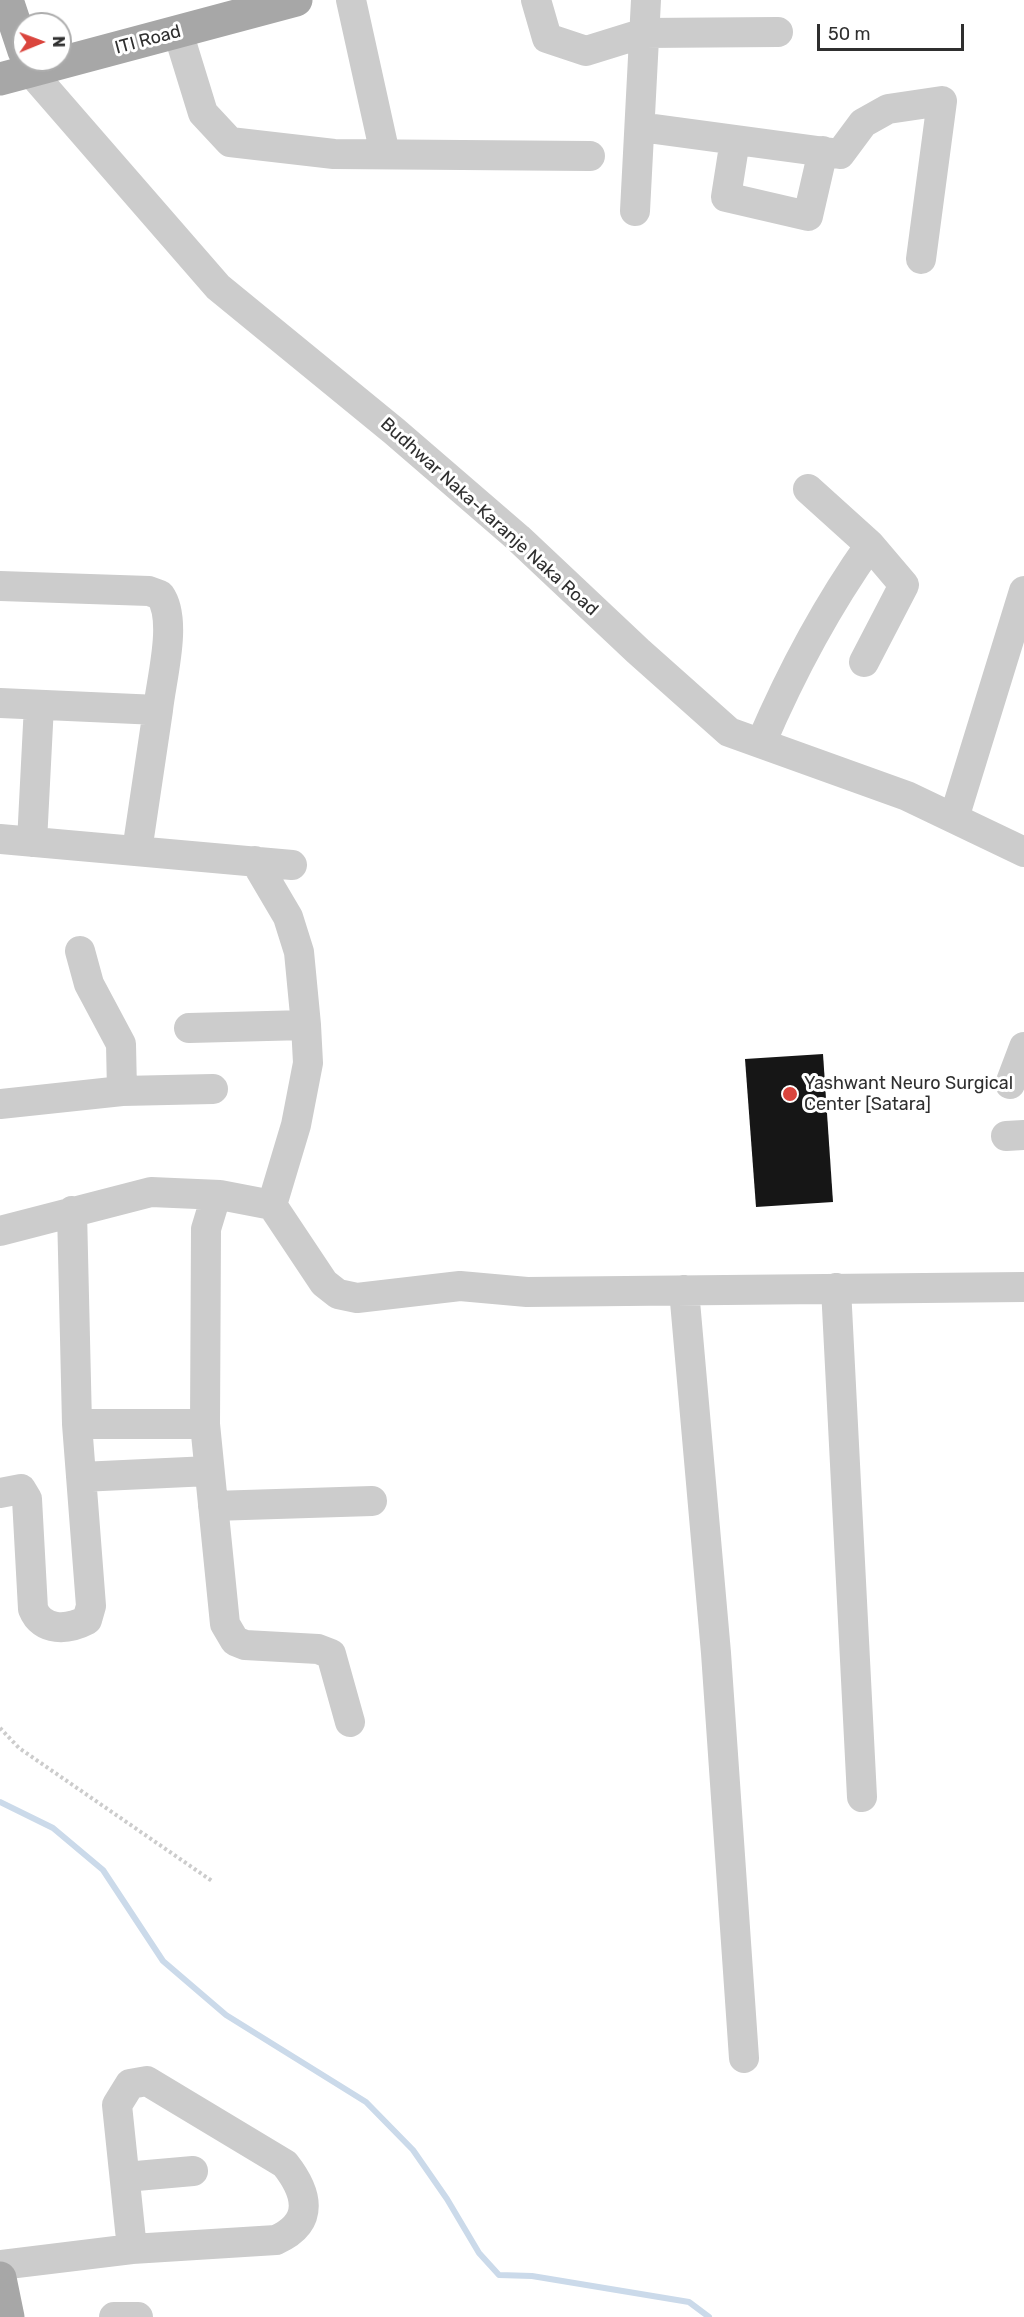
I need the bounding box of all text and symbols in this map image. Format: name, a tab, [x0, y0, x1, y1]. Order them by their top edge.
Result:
north arrow	[12, 12, 72, 72]
scale bar	[820, 12, 967, 50]
street label: ITI Road	[113, 21, 183, 59]
text: 50 m	[828, 23, 871, 45]
text: N	[49, 36, 68, 48]
street label: Budhwar Naka-Karanje Naka Road	[376, 413, 602, 621]
place label: Yashwant Neuro Surgical Center [Satara]	[804, 1073, 1013, 1116]
marker: Yashwant Neuro Surgical Center [Satara]	[781, 1085, 799, 1103]

